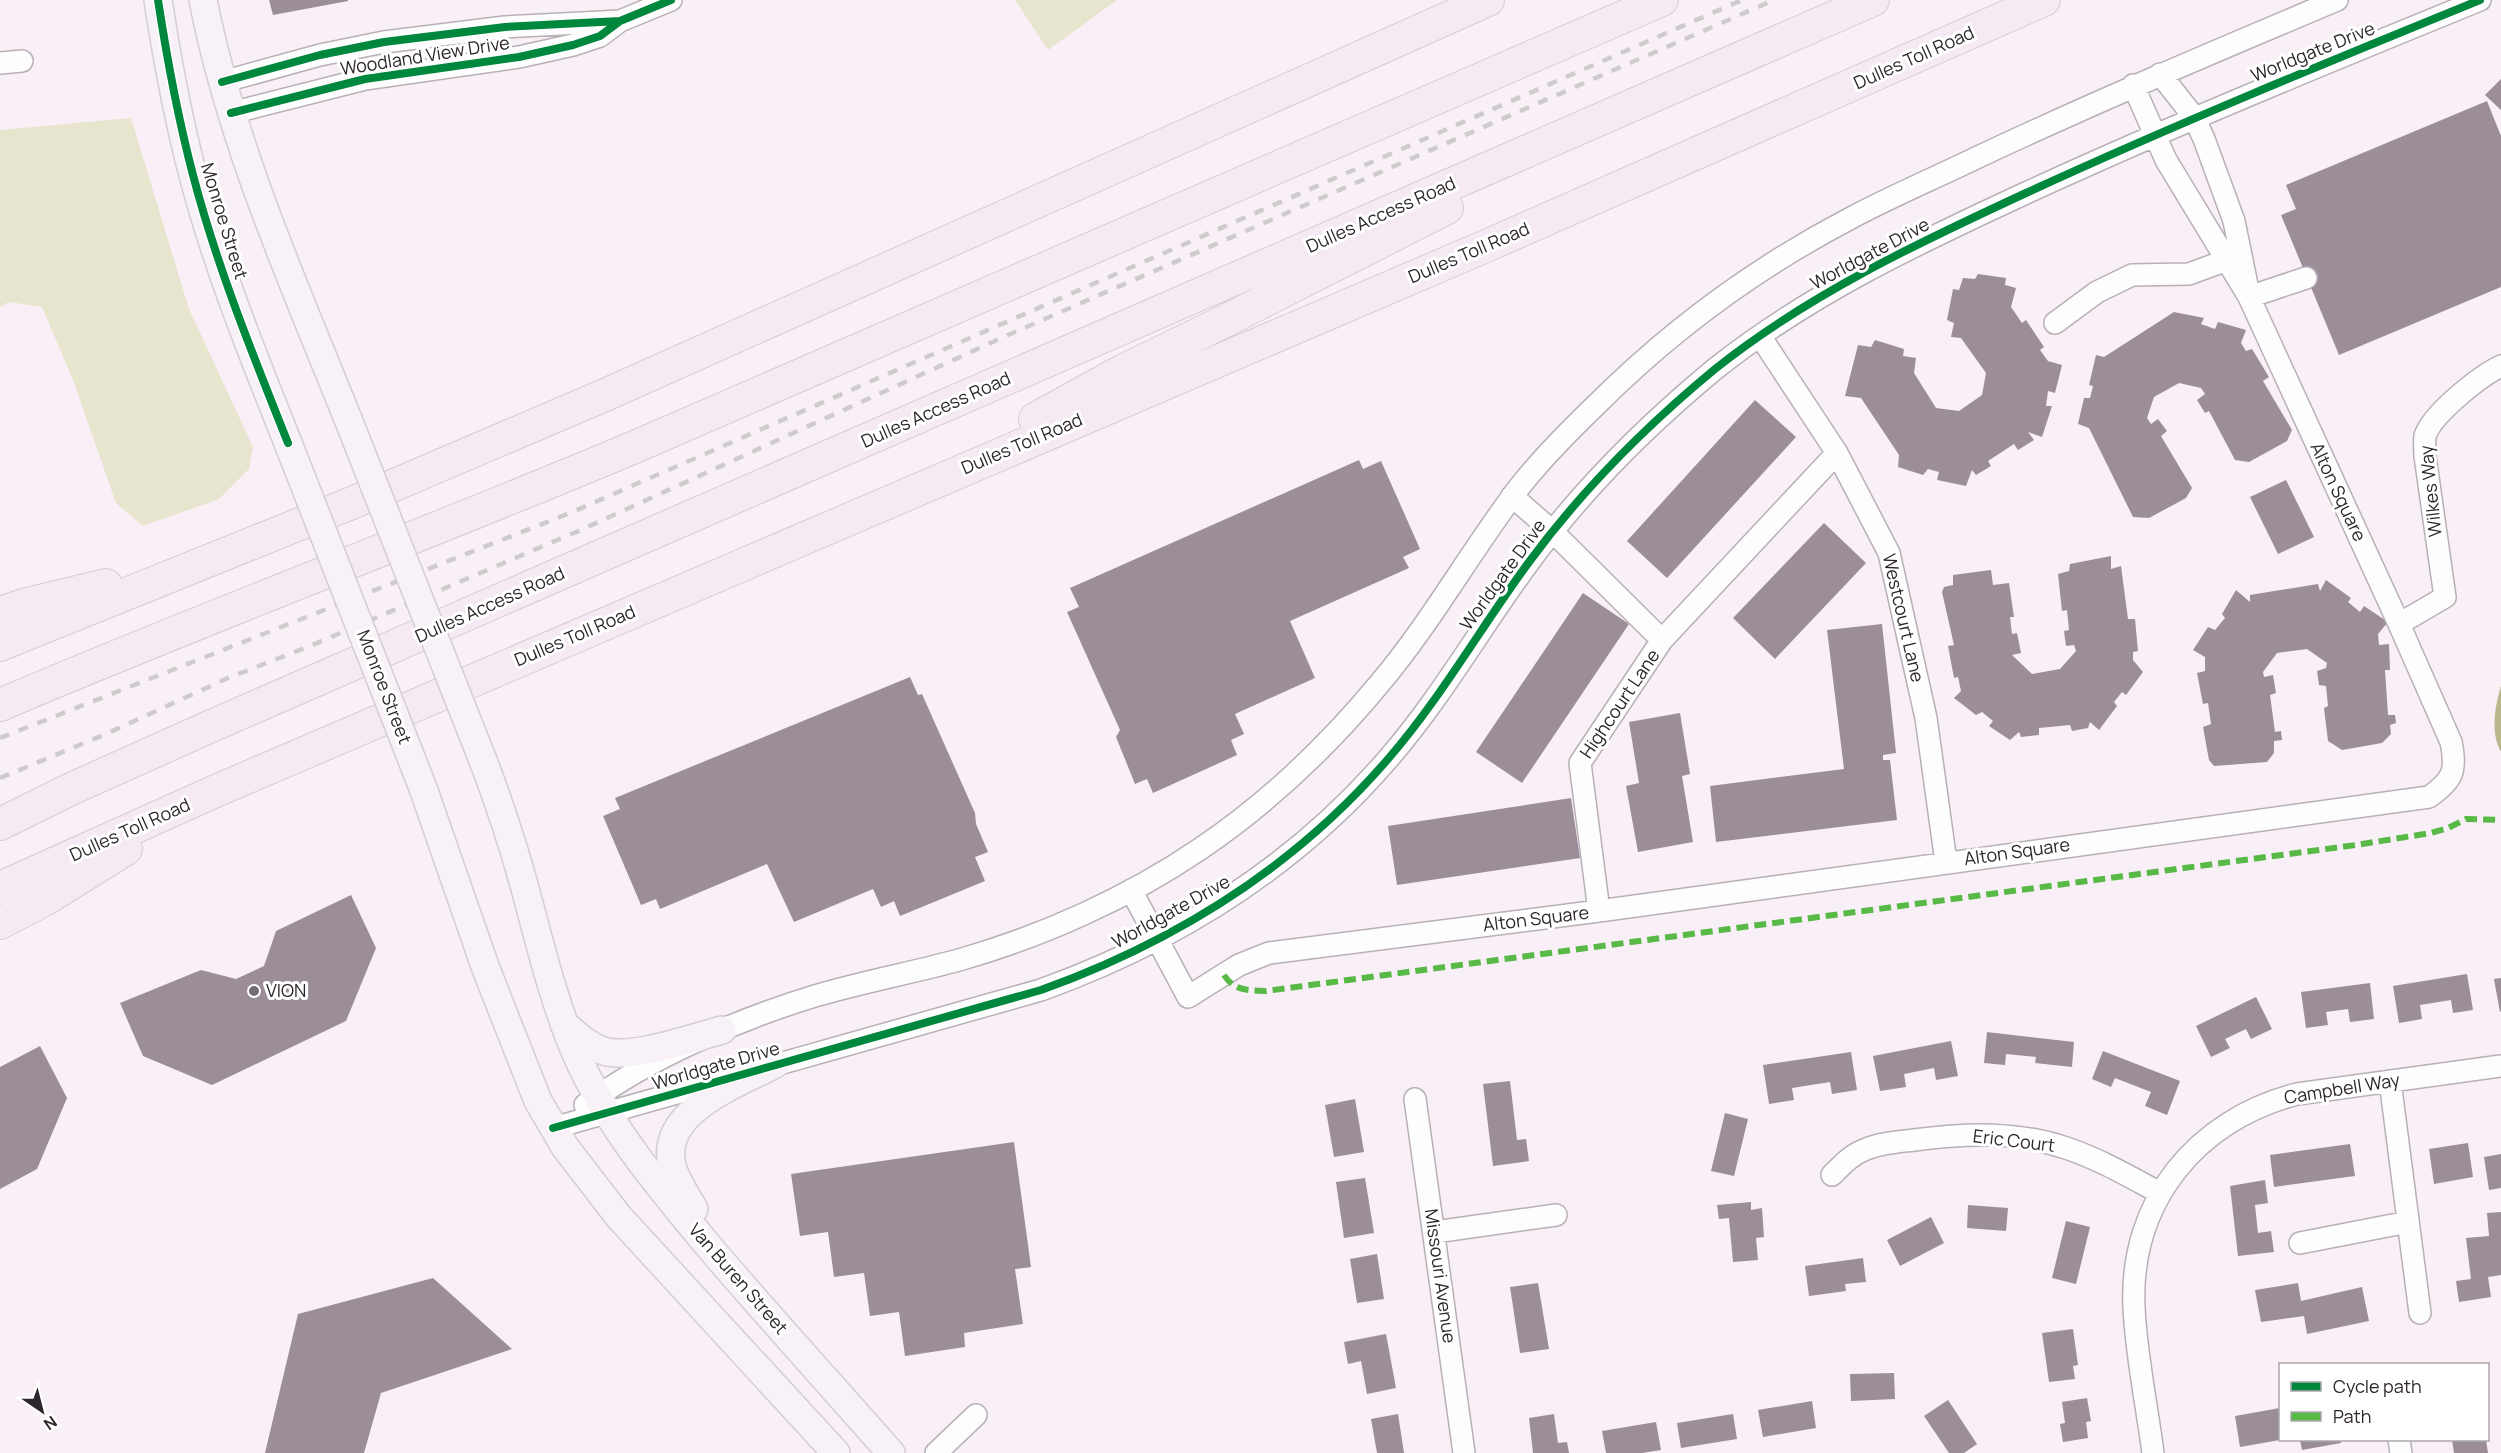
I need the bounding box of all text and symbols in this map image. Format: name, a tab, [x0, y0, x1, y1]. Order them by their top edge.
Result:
street label: Worldgate Drive	[2247, 15, 2378, 87]
street label: Dulles Toll Road	[1850, 20, 1978, 94]
street label: Woodland View Drive	[338, 30, 511, 80]
street label: Monroe Street	[196, 160, 254, 282]
street label: Dulles Access Road	[1302, 170, 1459, 258]
street label: Worldgate Drive	[1806, 212, 1933, 295]
street label: Dulles Toll Road	[1404, 216, 1533, 288]
street label: Dulles Access Road	[857, 365, 1014, 453]
street label: Dulles Toll Road	[957, 407, 1086, 479]
street label: Alton Square	[2305, 438, 2372, 545]
street label: Wilkes Way	[2413, 444, 2447, 538]
street label: Worldgate Drive	[1454, 514, 1551, 635]
street label: Westcourt Lane	[1878, 551, 1930, 684]
street label: Dulles Access Road	[411, 560, 568, 648]
street label: Dulles Toll Road	[510, 599, 639, 671]
street label: Monroe Street	[352, 626, 418, 747]
street label: Highcourt Lane	[1574, 644, 1665, 763]
street label: Dulles Toll Road	[66, 792, 194, 866]
street label: Alton Square	[1962, 832, 2071, 870]
street label: Worldgate Drive	[1107, 869, 1234, 953]
street label: Alton Square	[1481, 900, 1590, 936]
place label: VION	[266, 978, 306, 1002]
marker: VION	[247, 984, 261, 998]
street label: Worldgate Drive	[649, 1035, 782, 1095]
street label: Campbell Way	[2282, 1067, 2402, 1109]
street label: Eric Court	[1972, 1123, 2056, 1157]
street label: Missouri Avenue	[1420, 1207, 1462, 1345]
street label: Van Buren Street	[684, 1218, 794, 1339]
legend	[2279, 1363, 2489, 1441]
text: Cycle path	[2333, 1374, 2422, 1398]
north arrow	[12, 1381, 72, 1441]
text: Path	[2333, 1404, 2371, 1428]
text: N	[40, 1411, 62, 1436]

